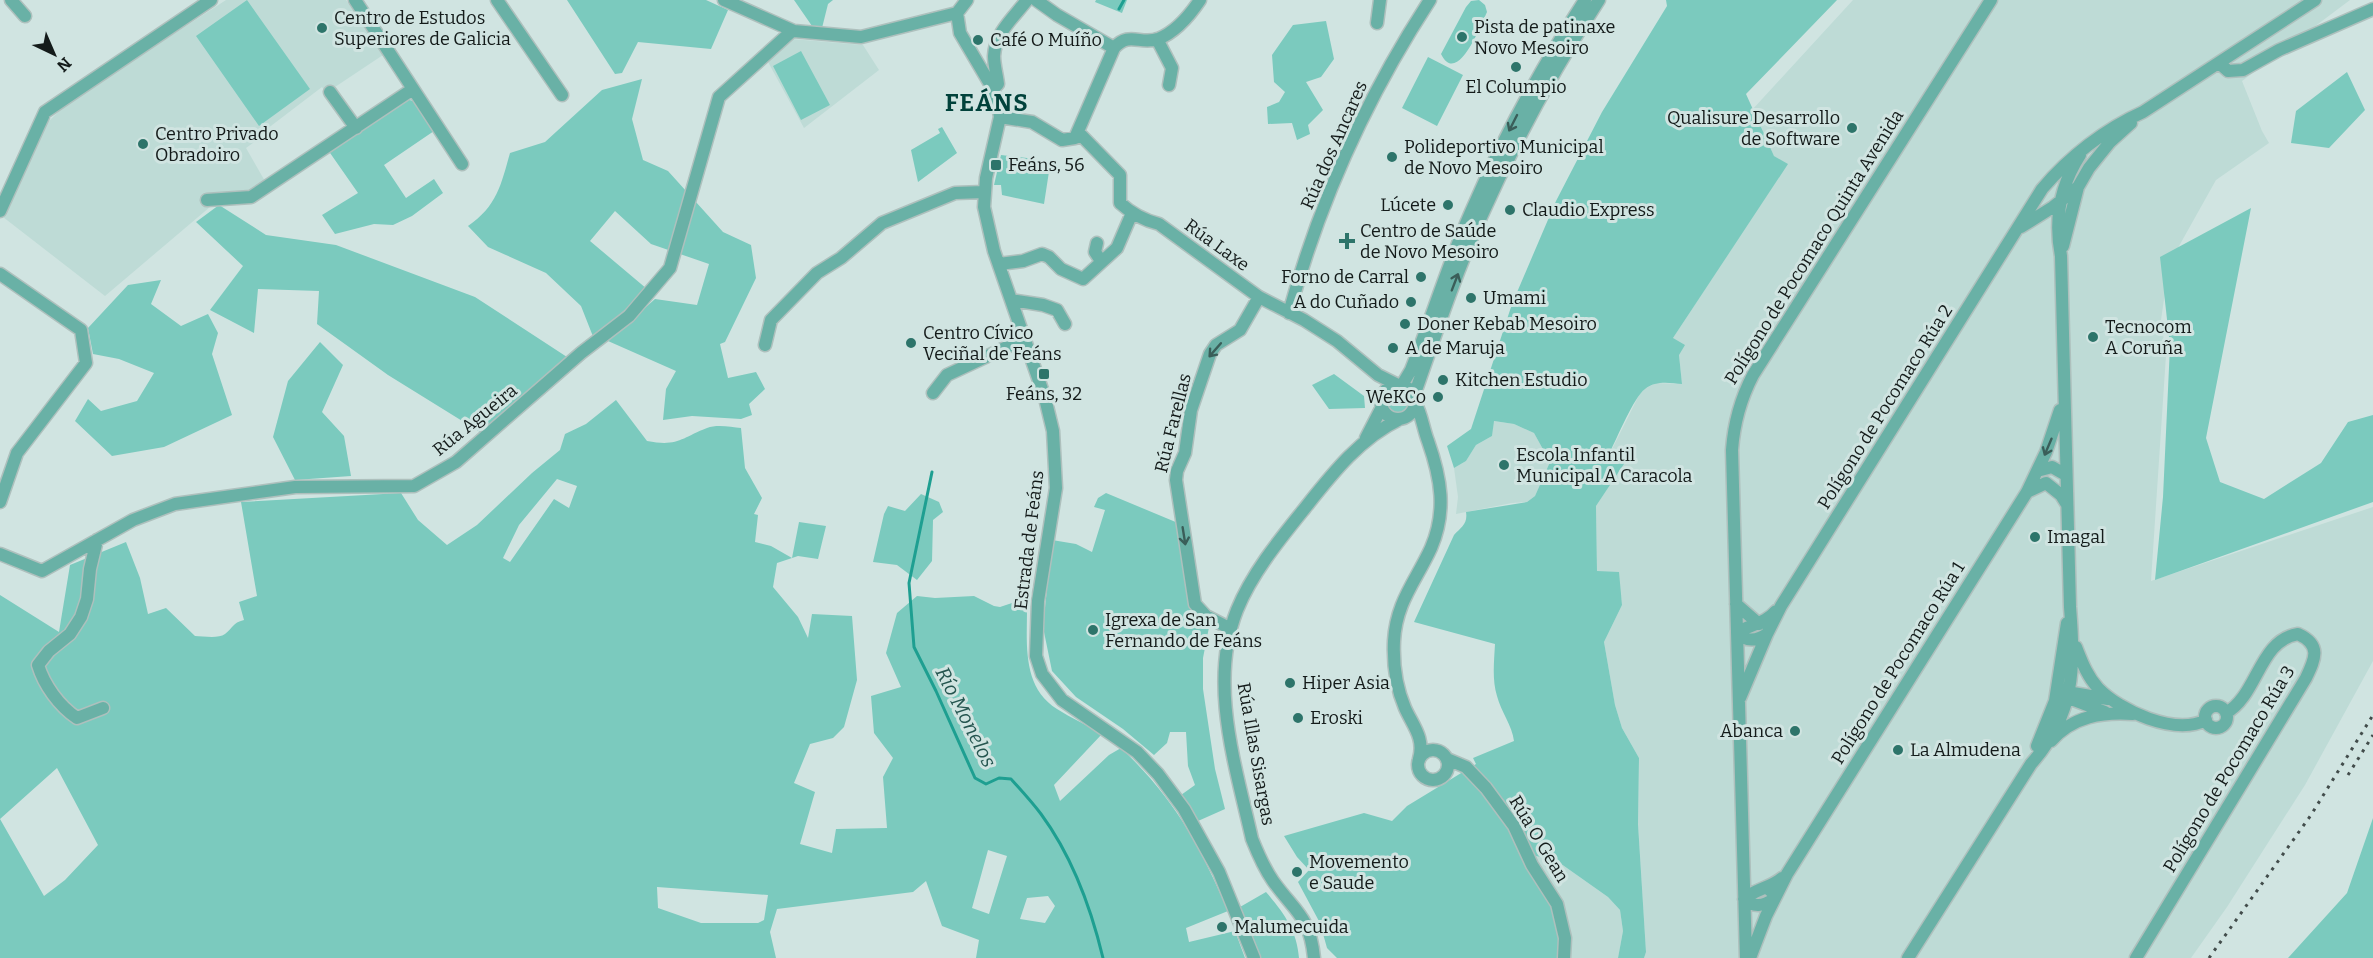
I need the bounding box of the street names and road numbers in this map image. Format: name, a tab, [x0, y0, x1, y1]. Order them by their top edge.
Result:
street label: Rúa dos Ancares	[1296, 78, 1372, 212]
street label: Polígono de Pocomaco Quinta Avenida	[1720, 105, 1908, 388]
street label: Rúa Laxe	[1180, 214, 1254, 276]
street label: Polígono de Pocomaco Rúa 2	[1813, 301, 1957, 513]
street label: Rúa Farellas	[1150, 371, 1196, 475]
street label: Rúa Agueira	[428, 379, 522, 461]
street label: Estrada de Feáns	[1010, 469, 1048, 611]
street label: Polígono de Pocomaco Rúa 1	[1827, 557, 1970, 768]
street label: Polígono de Pocomaco Rúa 3	[2158, 662, 2300, 876]
street label: Rúa Illas Sisargas	[1233, 681, 1279, 827]
street label: Rúa O Gean	[1504, 792, 1574, 887]

